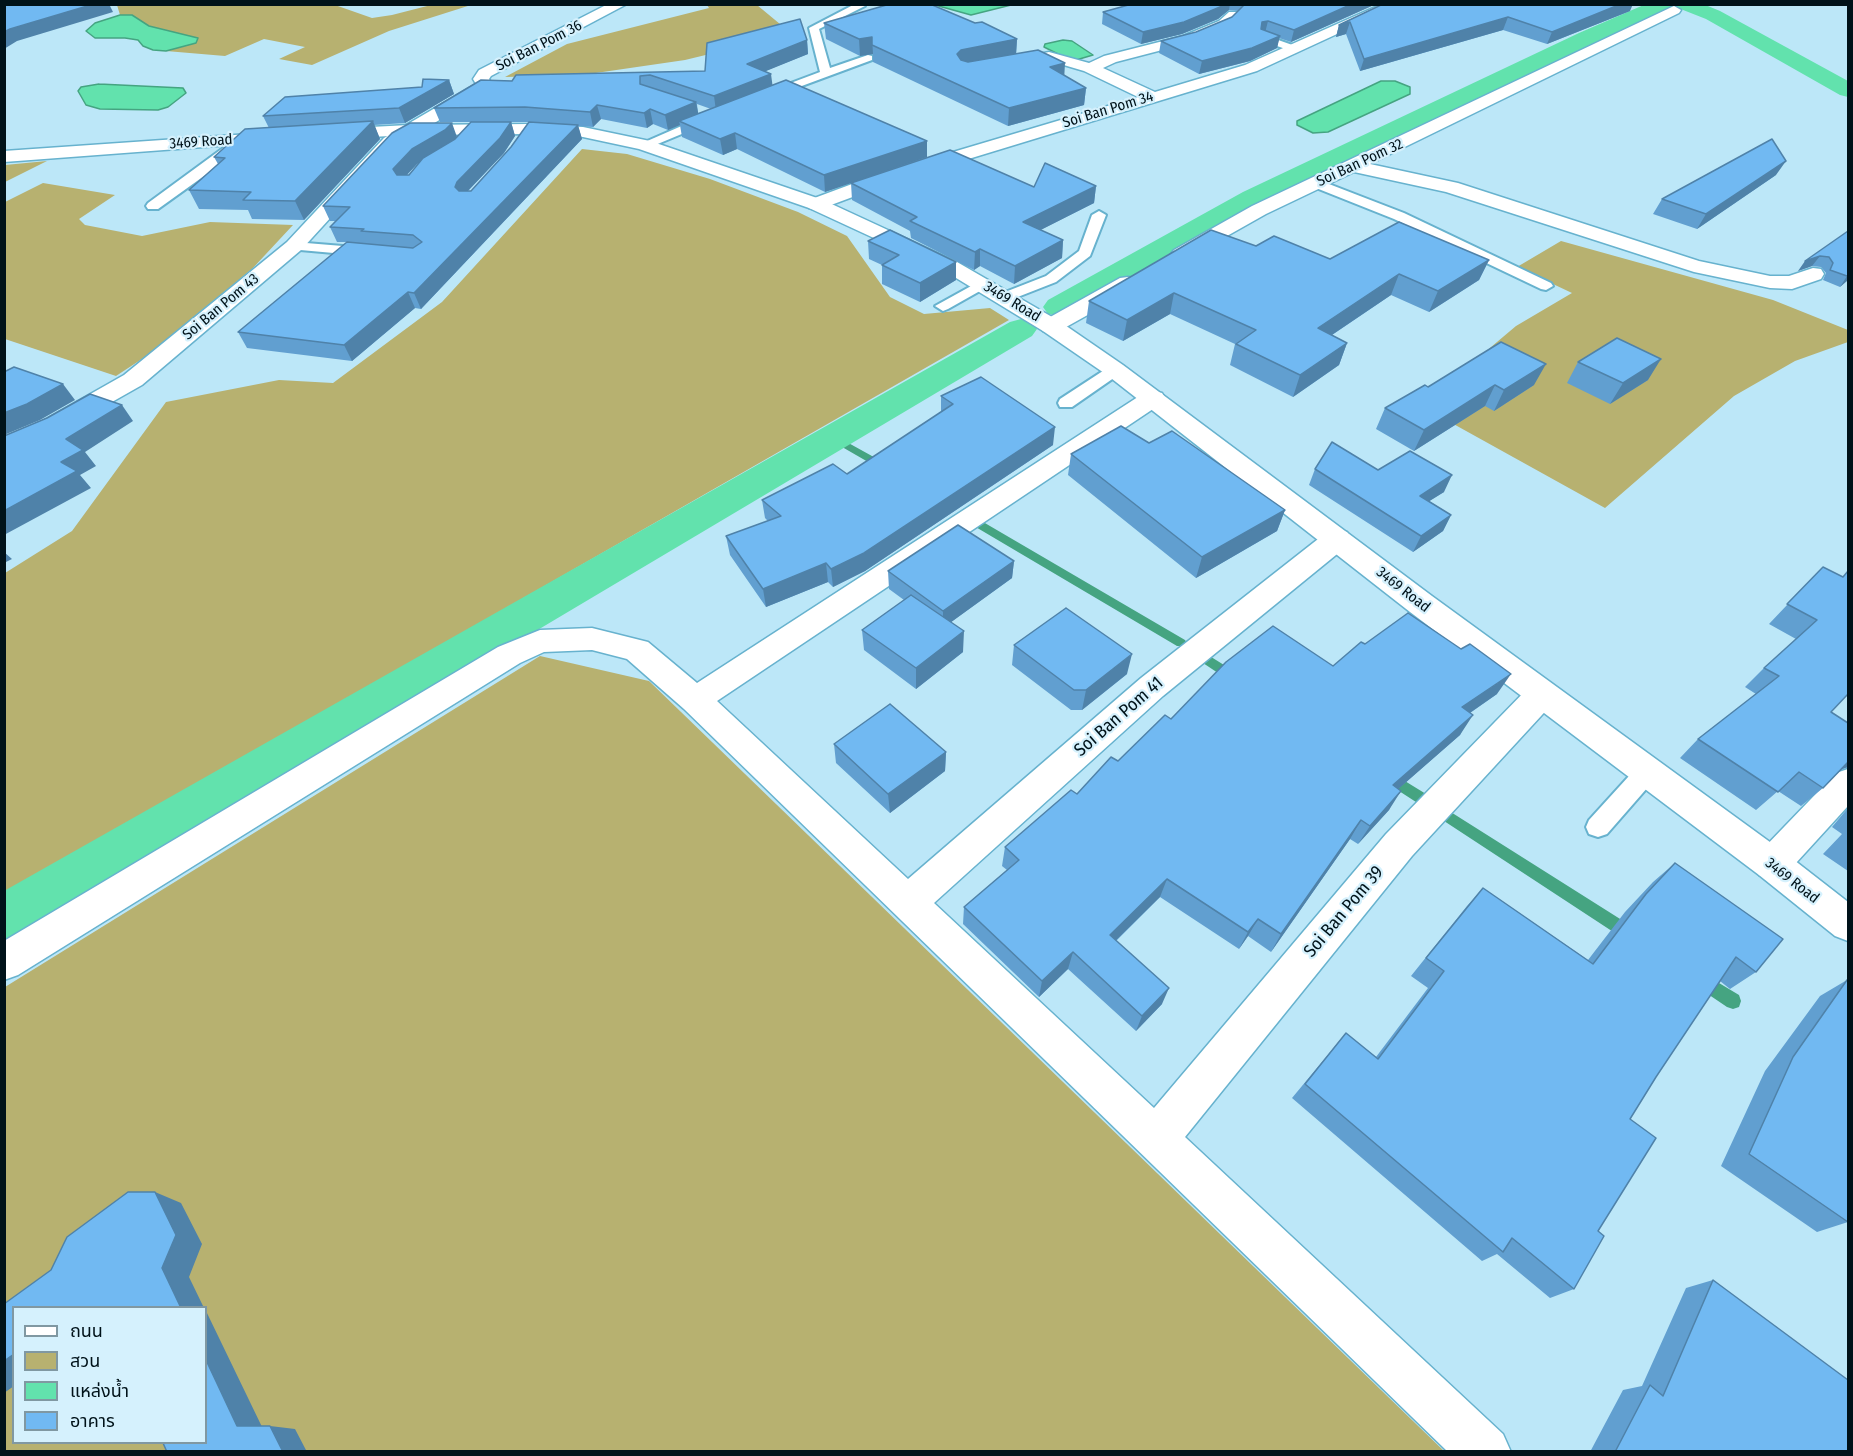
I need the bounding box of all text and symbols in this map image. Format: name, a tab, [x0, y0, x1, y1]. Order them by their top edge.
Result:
street label: Soi Ban Pom 36	[493, 17, 585, 75]
street label: Soi Ban Pom 34	[1060, 88, 1156, 132]
street label: 3469 Road	[169, 131, 233, 153]
street label: Soi Ban Pom 32	[1314, 135, 1406, 191]
street label: Soi Ban Pom 43	[179, 270, 263, 344]
street label: 3469 Road	[980, 278, 1044, 326]
street label: 3469 Road	[1373, 563, 1433, 617]
street label: Soi Ban Pom 41	[1070, 673, 1168, 761]
street label: 3469 Road	[1762, 854, 1822, 908]
street label: Soi Ban Pom 39	[1300, 862, 1388, 962]
legend	[12, 1306, 207, 1444]
text: ถนน	[70, 1320, 103, 1342]
text: สวน	[70, 1350, 100, 1372]
text: แหล่งน้ำ	[70, 1380, 129, 1402]
text: อาคาร	[70, 1410, 115, 1432]

